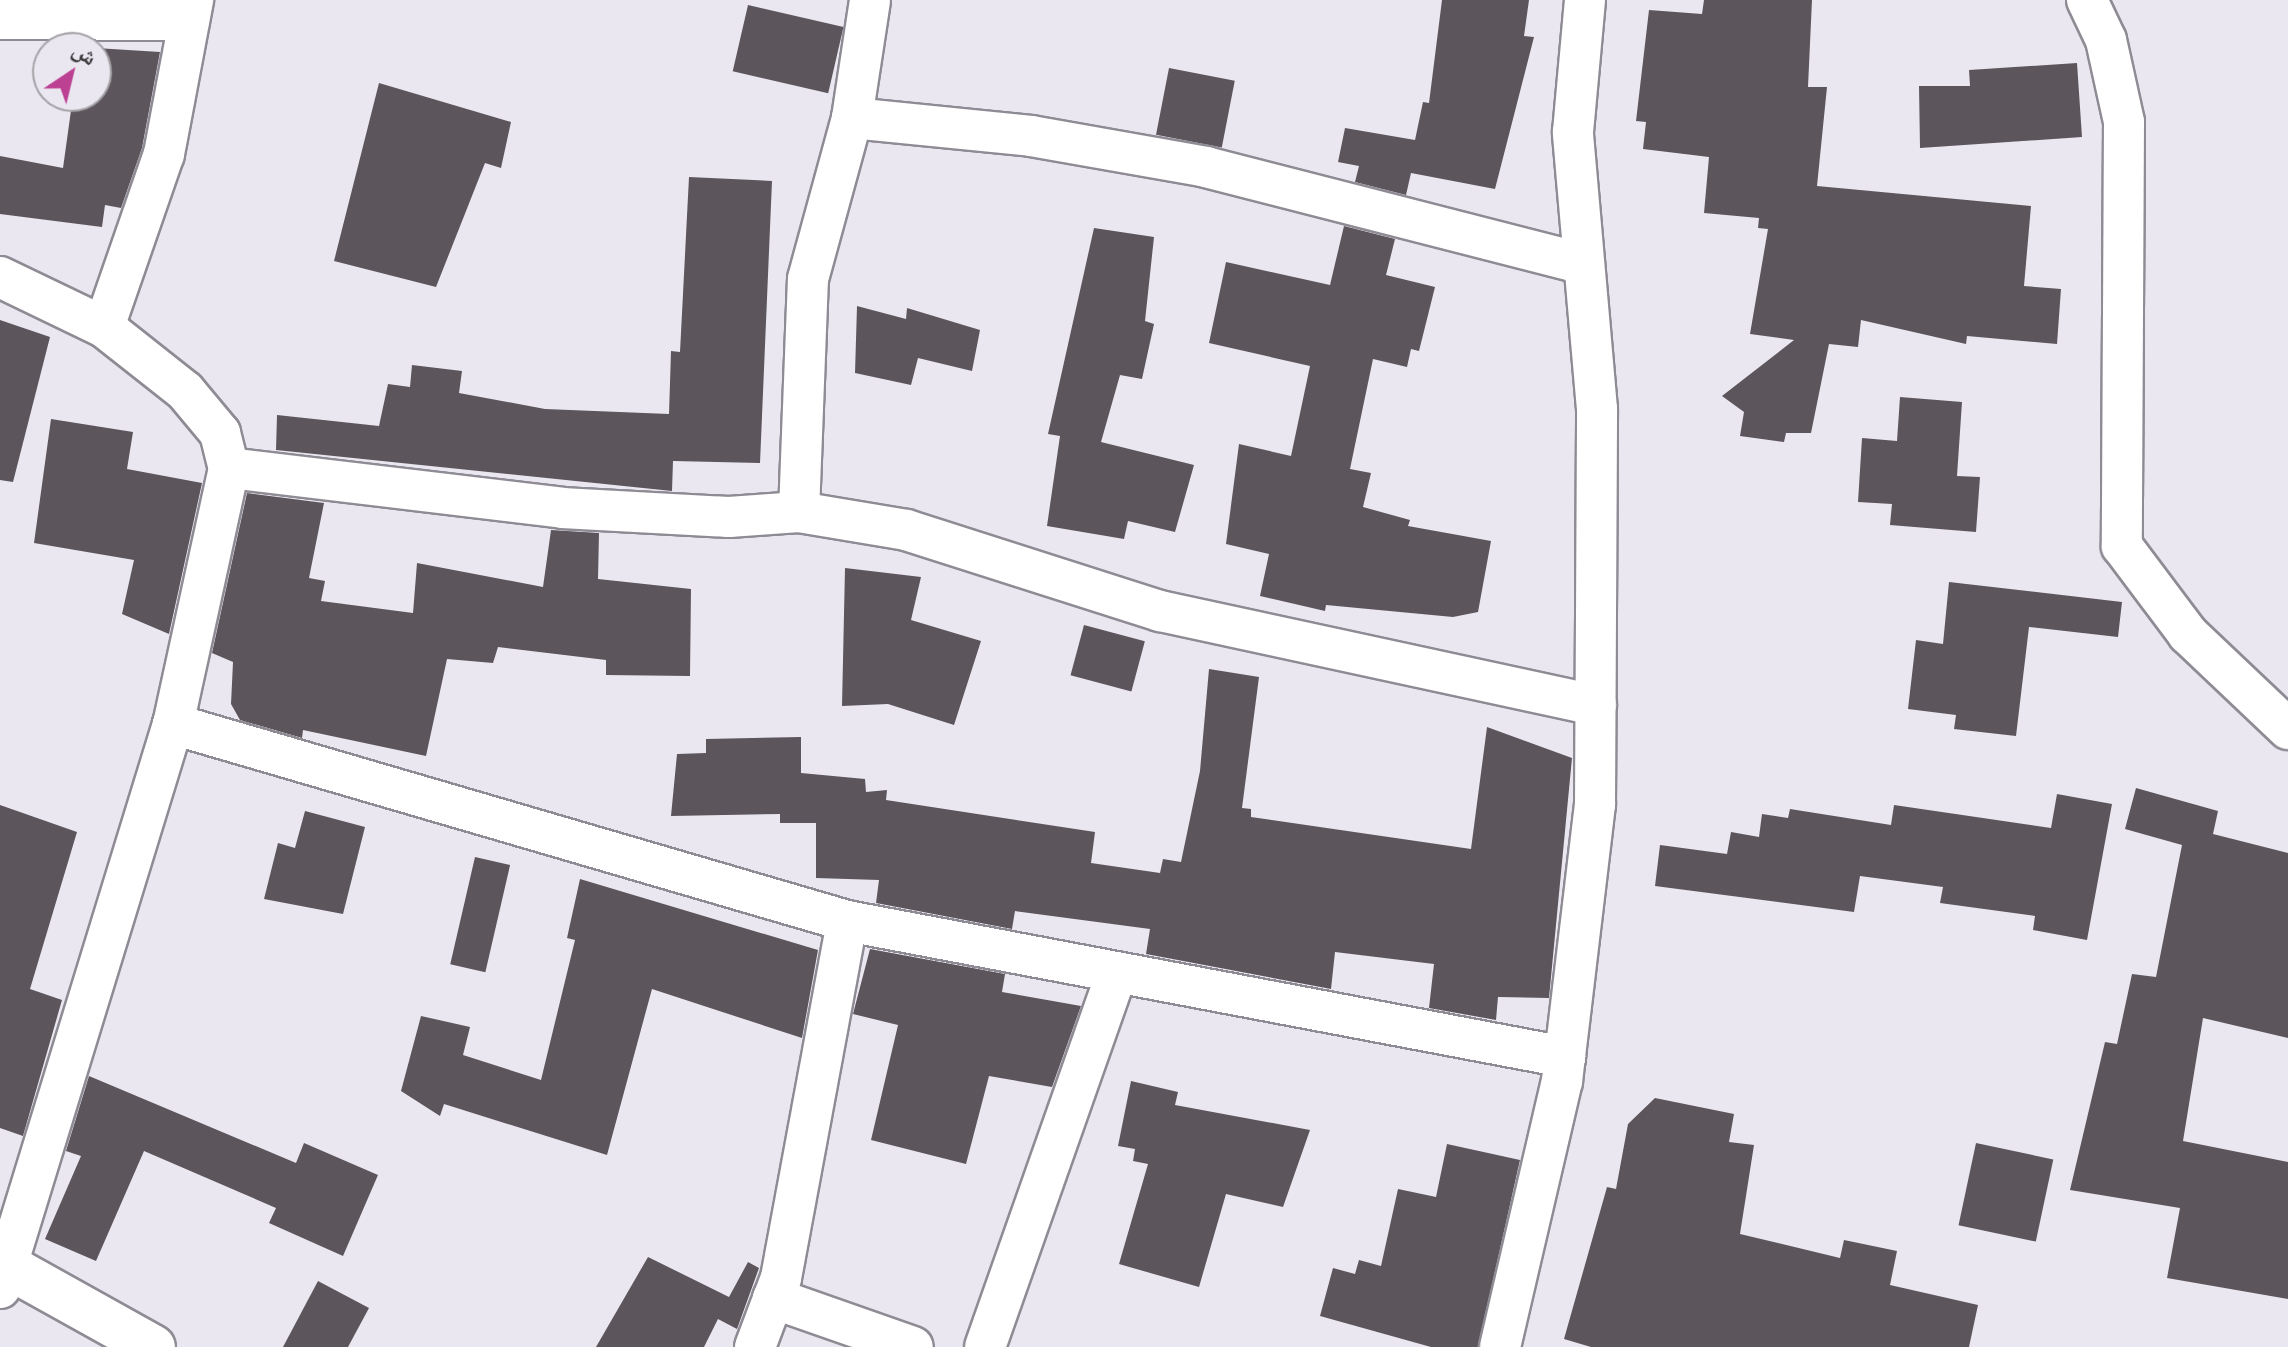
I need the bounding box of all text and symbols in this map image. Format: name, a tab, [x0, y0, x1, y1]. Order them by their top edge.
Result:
north arrow	[32, 32, 112, 112]
text: ش	[68, 37, 102, 71]

